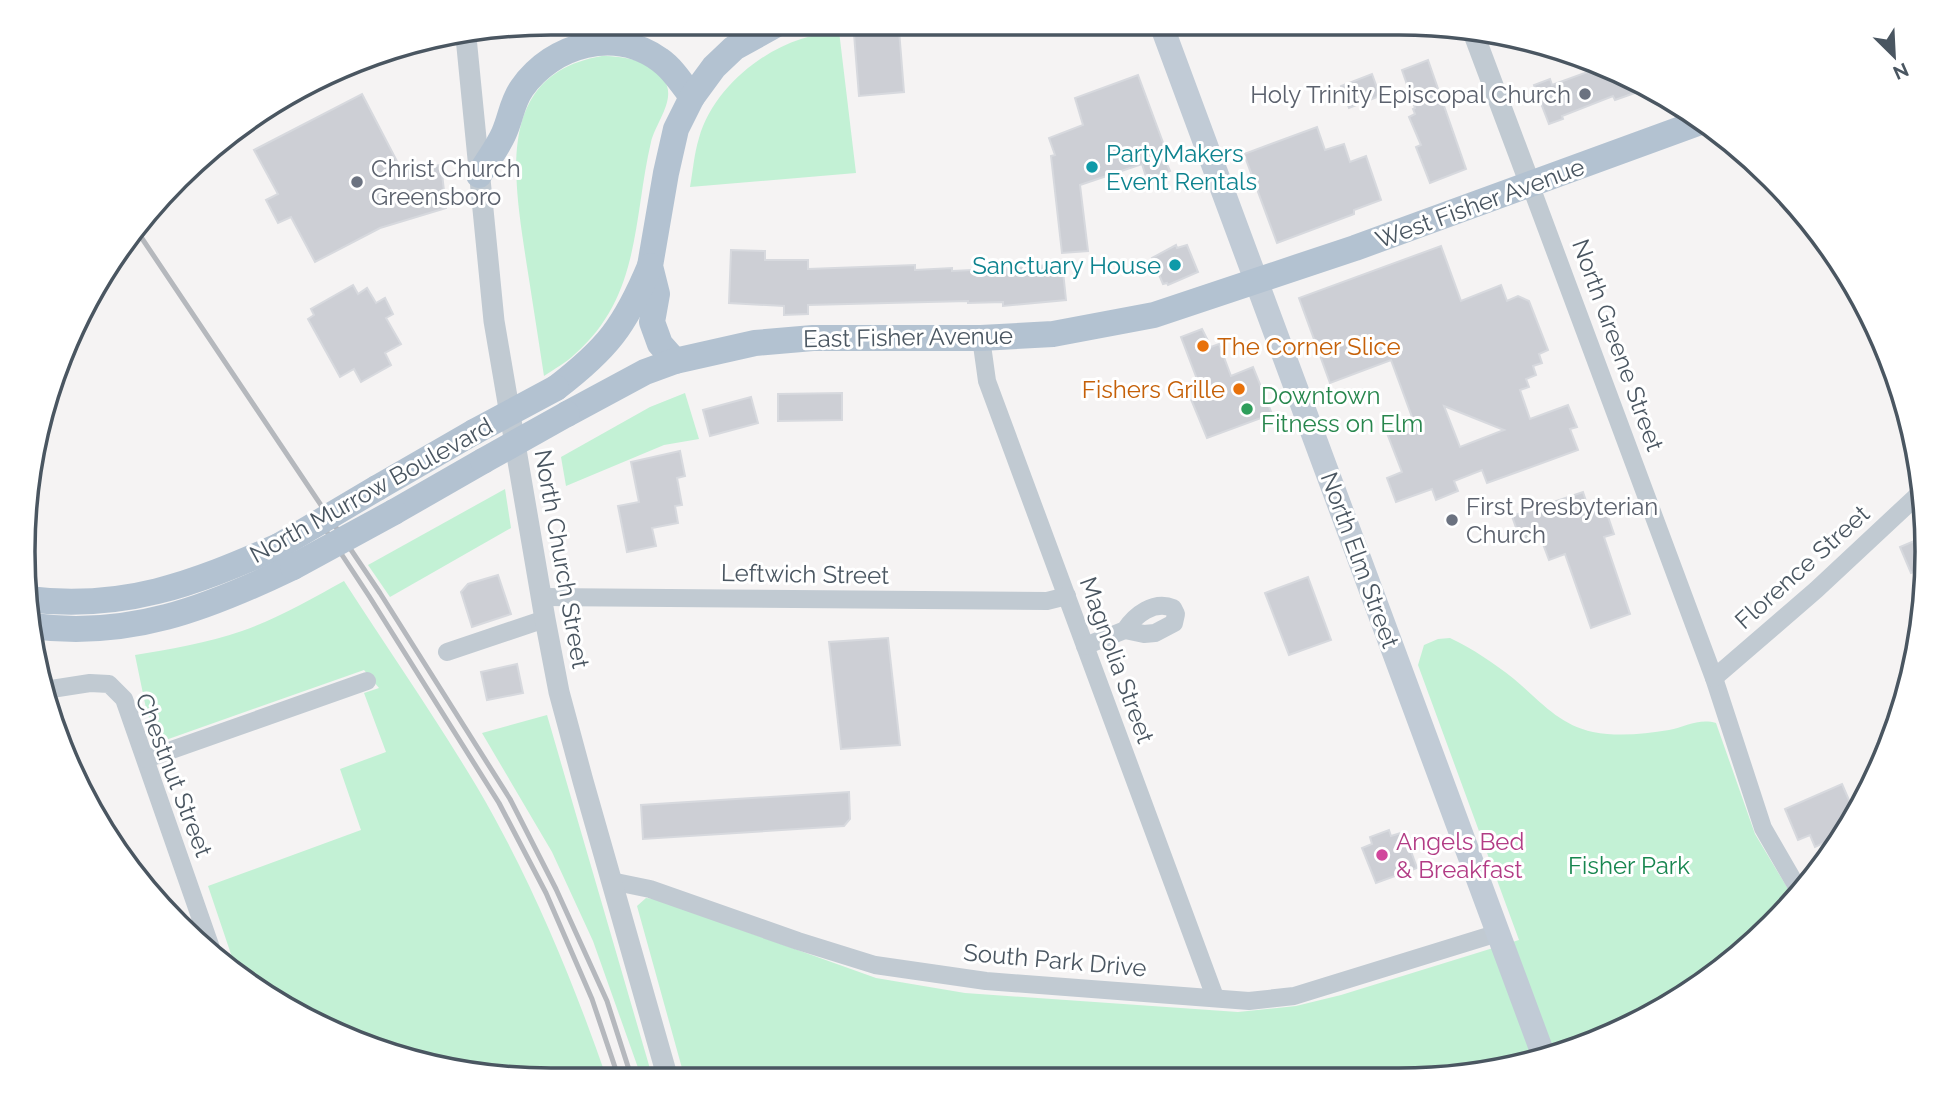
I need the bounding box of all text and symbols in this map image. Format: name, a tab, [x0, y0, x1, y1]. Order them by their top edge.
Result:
north arrow	[1859, 21, 1929, 91]
text: N	[1890, 59, 1912, 85]
place label: Holy Trinity Episcopal Church	[1250, 80, 1571, 109]
marker: Holy Trinity Episcopal Church	[1577, 86, 1593, 102]
place label: PartyMakers Event Rentals	[1106, 139, 1257, 196]
street label: West Fisher Avenue	[1372, 152, 1588, 254]
place label: Christ Church Greensboro	[371, 154, 521, 211]
marker: PartyMakers Event Rentals	[1084, 159, 1100, 175]
marker: Christ Church Greensboro	[349, 174, 365, 190]
street label: North Greene Street	[1566, 235, 1670, 455]
place label: Sanctuary House	[972, 251, 1161, 280]
marker: Sanctuary House	[1167, 257, 1183, 273]
street label: East Fisher Avenue	[803, 321, 1013, 353]
place label: The Corner Slice	[1217, 332, 1401, 361]
marker: The Corner Slice	[1195, 338, 1211, 354]
place label: Fishers Grille	[1082, 375, 1225, 404]
marker: Fishers Grille	[1231, 381, 1247, 397]
place label: Downtown Fitness on Elm	[1261, 381, 1423, 438]
marker: Downtown Fitness on Elm	[1239, 401, 1255, 417]
street label: North Murrow Boulevard	[245, 411, 497, 569]
street label: North Church Street	[528, 447, 596, 671]
street label: North Elm Street	[1315, 468, 1405, 652]
place label: First Presbyterian Church	[1466, 492, 1658, 549]
street label: Florence Street	[1729, 499, 1875, 635]
marker: First Presbyterian Church	[1444, 512, 1460, 528]
street label: Leftwich Street	[721, 558, 889, 590]
street label: Magnolia Street	[1074, 573, 1160, 747]
street label: Chestnut Street	[129, 689, 219, 861]
place label: Angels Bed & Breakfast	[1396, 827, 1524, 884]
marker: Angels Bed & Breakfast	[1374, 847, 1390, 863]
park label: Fisher Park	[1568, 851, 1690, 880]
street label: South Park Drive	[962, 938, 1148, 982]

